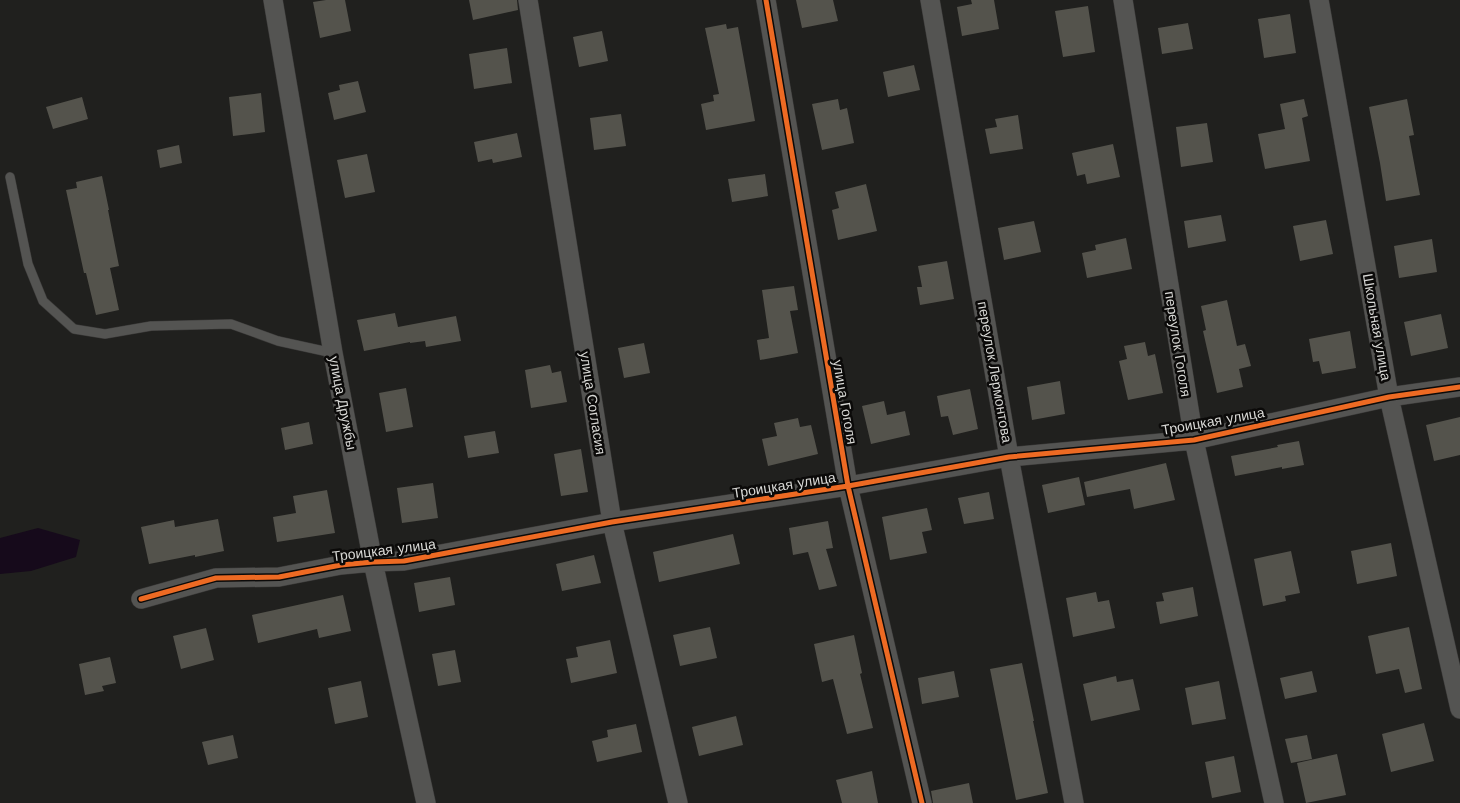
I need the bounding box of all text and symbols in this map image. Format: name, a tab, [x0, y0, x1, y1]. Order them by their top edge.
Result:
street label: Школьная улица	[1360, 272, 1394, 382]
street label: переулок Гоголя	[1162, 290, 1194, 398]
street label: переулок Лермонтова	[975, 300, 1015, 444]
street label: улица Согласия	[577, 350, 609, 456]
street label: улица Дружбы	[326, 355, 360, 451]
street label: улица Гоголя	[830, 358, 860, 446]
street label: Троицкая улица	[1160, 404, 1266, 438]
street label: Троицкая улица	[731, 469, 837, 501]
street label: Троицкая улица	[331, 536, 437, 564]

